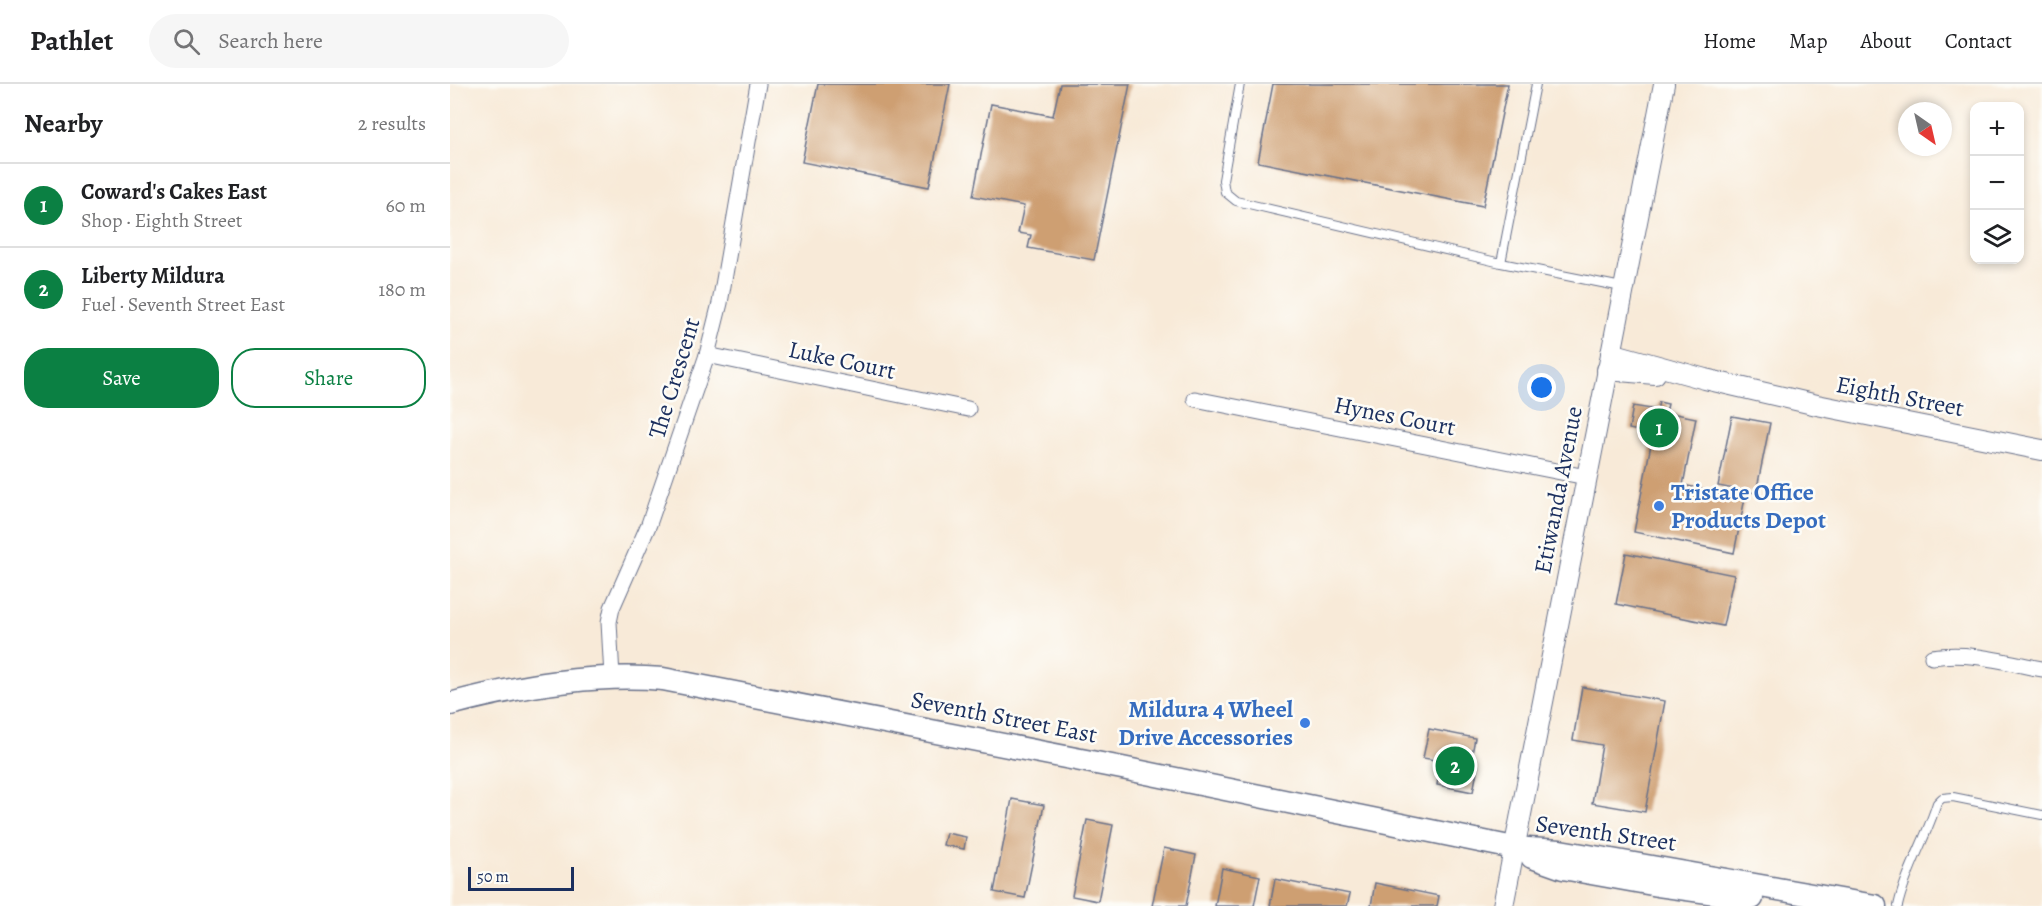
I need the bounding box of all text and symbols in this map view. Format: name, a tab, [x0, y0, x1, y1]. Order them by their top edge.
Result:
search box	[149, 14, 569, 68]
text: Pathlet	[30, 22, 113, 60]
icon: search	[170, 25, 203, 58]
text: Search here	[218, 26, 323, 56]
text: Home	[1703, 27, 1756, 55]
text: Map	[1789, 27, 1827, 55]
text: About	[1860, 27, 1912, 55]
text: Contact	[1945, 27, 2012, 55]
north arrow	[1898, 102, 1952, 156]
map controls	[1970, 102, 2024, 264]
button: +	[1970, 102, 2024, 156]
text: Nearby	[24, 106, 103, 141]
text: 2 results	[358, 110, 426, 137]
button: −	[1970, 156, 2024, 210]
text: Coward's Cakes East	[81, 177, 267, 207]
text: 1	[40, 192, 47, 219]
text: 60 m	[386, 192, 426, 219]
text: Shop · Eighth Street	[81, 207, 242, 234]
button: layers	[1970, 210, 2024, 264]
text: Liberty Mildura	[81, 261, 225, 291]
text: 2	[39, 276, 48, 303]
text: 180 m	[378, 276, 426, 303]
text: Fuel · Seventh Street East	[81, 291, 285, 318]
street label: The Crescent	[640, 314, 708, 442]
street label: Luke Court	[786, 333, 899, 387]
button: Save	[24, 348, 219, 408]
button: Share	[231, 348, 426, 408]
street label: Eighth Street	[1833, 368, 1967, 424]
your location	[1527, 373, 1556, 402]
street label: Hynes Court	[1332, 389, 1458, 443]
street label: Etiwanda Avenue	[1526, 403, 1590, 577]
pin: 1	[1640, 406, 1678, 450]
place label: Tristate Office Products Depot	[1671, 476, 1826, 536]
marker: Tristate Office Products Depot	[1652, 499, 1666, 513]
street label: Seventh Street East	[908, 683, 1100, 751]
place label: Mildura 4 Wheel Drive Accessories	[1118, 693, 1294, 753]
marker: Mildura 4 Wheel Drive Accessories	[1298, 716, 1312, 730]
pin: 2	[1436, 744, 1474, 788]
street label: Seventh Street	[1534, 807, 1678, 859]
scale bar	[468, 864, 574, 892]
text: 50 m	[477, 866, 509, 888]

